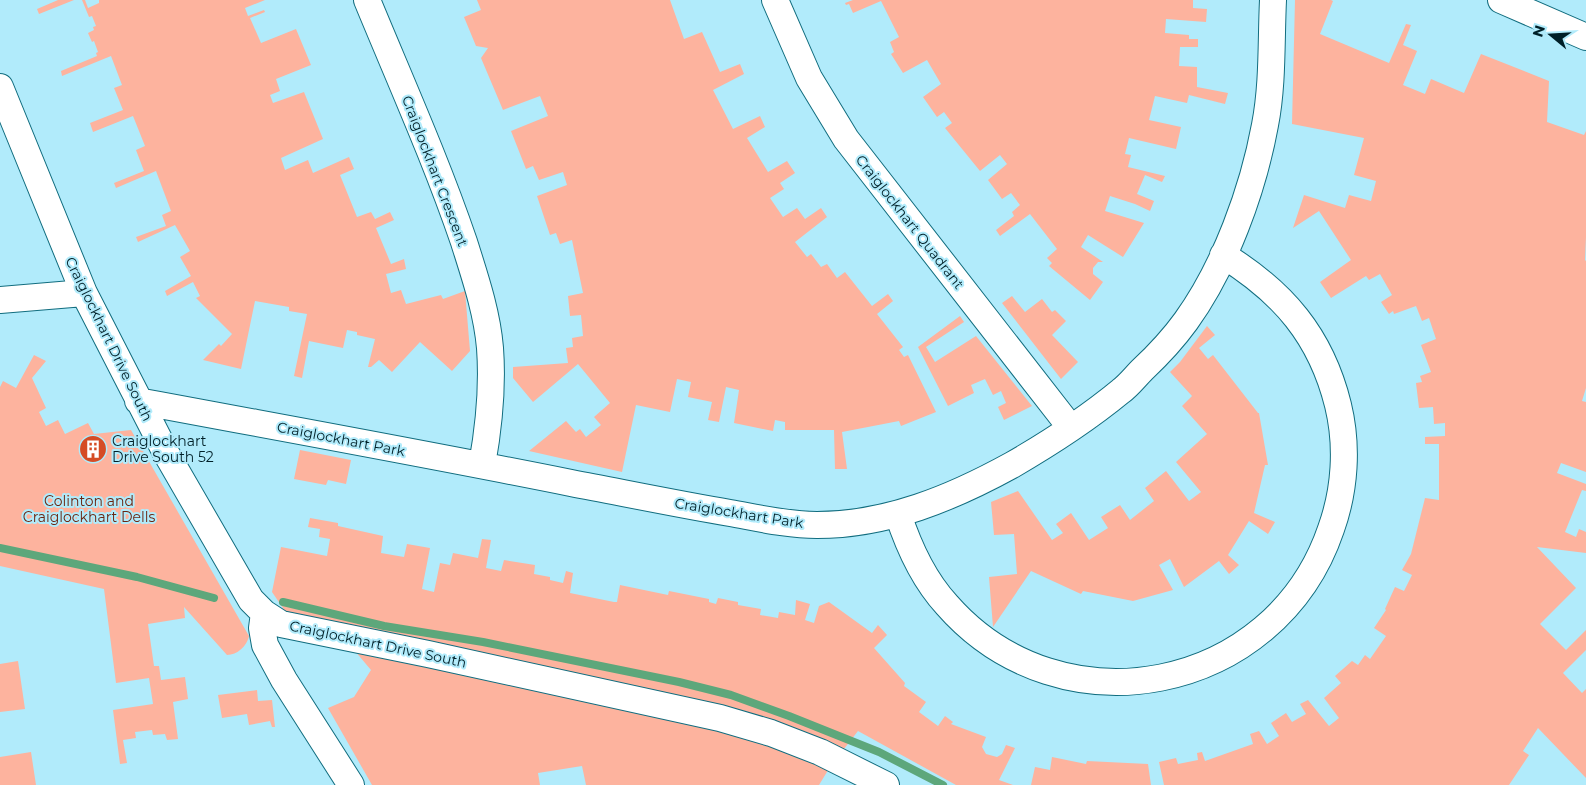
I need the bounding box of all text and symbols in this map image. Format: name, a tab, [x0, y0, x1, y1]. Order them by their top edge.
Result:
north arrow	[1526, 10, 1576, 60]
text: N	[1528, 23, 1549, 39]
street label: Craiglockhart Crescent	[398, 93, 472, 249]
street label: Craiglockhart Quadrant	[852, 151, 968, 293]
street label: Craiglockhart Drive South	[61, 254, 157, 424]
street label: Craiglockhart Park	[275, 418, 407, 460]
place label: Craiglockhart Drive South 52	[112, 432, 214, 466]
building icon: Craiglockhart Drive South 52	[78, 434, 108, 464]
park label: Colinton and Craiglockhart Dells	[23, 492, 155, 526]
street label: Craiglockhart Park	[673, 494, 805, 532]
street label: Craiglockhart Drive South	[288, 616, 468, 672]

